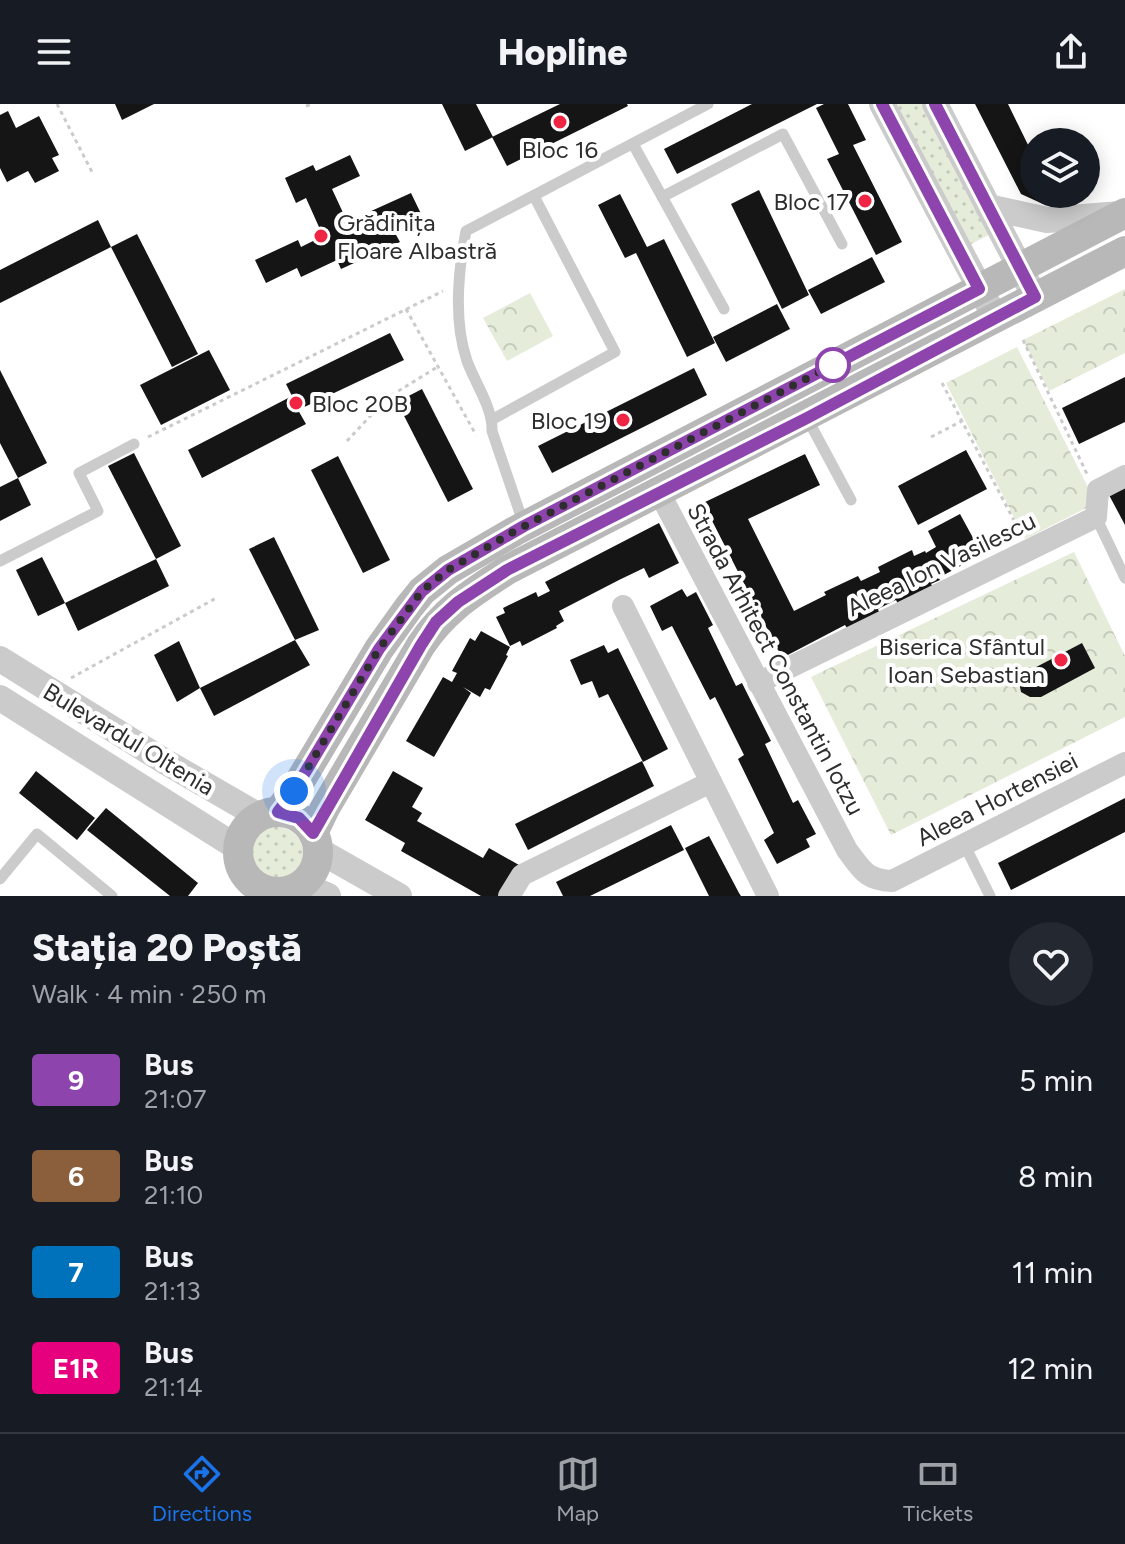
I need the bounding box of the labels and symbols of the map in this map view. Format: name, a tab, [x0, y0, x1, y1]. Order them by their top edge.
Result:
marker: Bloc 16	[551, 113, 569, 131]
place label: Bloc 16	[522, 135, 598, 164]
place label: Bloc 17	[773, 187, 849, 216]
marker: Bloc 17	[856, 192, 874, 210]
place label: Grădinița Floare Albastră	[337, 208, 497, 265]
marker: Grădinița Floare Albastră	[312, 227, 330, 245]
unlabelled marker	[816, 348, 850, 382]
place label: Bloc 20B	[312, 389, 408, 418]
marker: Bloc 20B	[287, 394, 305, 412]
place label: Bloc 19	[531, 406, 607, 435]
marker: Bloc 19	[614, 411, 632, 429]
street label: Strada Arhitect Constantin Iotzu	[681, 498, 871, 820]
street label: Aleea Ion Vasilescu	[842, 506, 1040, 622]
place label: Biserica Sfântul Ioan Sebastian	[879, 632, 1045, 689]
marker: Biserica Sfântul Ioan Sebastian	[1052, 651, 1070, 669]
street label: Bulevardul Oltenia	[38, 676, 220, 802]
street label: Aleea Hortensiei	[912, 746, 1082, 852]
your location	[274, 771, 314, 811]

